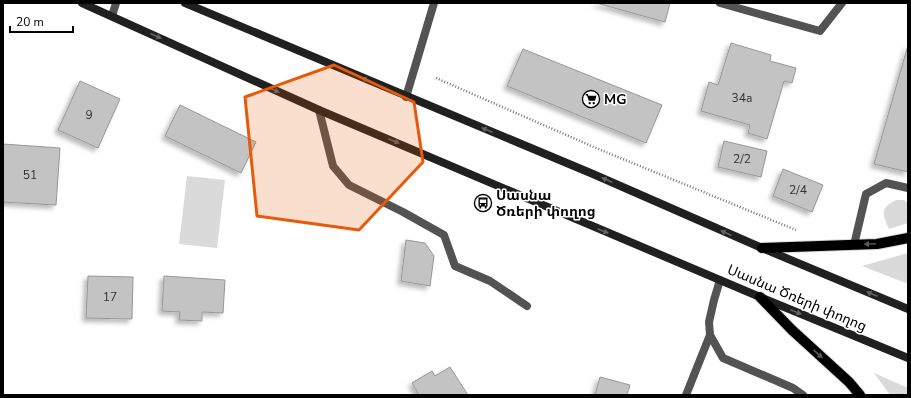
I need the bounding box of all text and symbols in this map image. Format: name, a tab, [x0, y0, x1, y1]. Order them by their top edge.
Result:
scale bar	[10, 8, 73, 34]
text: 20 m	[16, 14, 44, 30]
one-way arrow	[150, 33, 162, 39]
one-way arrow	[362, 77, 373, 83]
one-way arrow	[269, 87, 281, 93]
supermarket icon: MG	[581, 89, 601, 109]
place label: MG	[604, 90, 626, 109]
house number: 34a	[732, 90, 752, 106]
house number: 9	[85, 107, 93, 123]
one-way arrow	[481, 127, 493, 134]
one-way arrow	[388, 138, 399, 144]
house number: 2/2	[733, 151, 751, 167]
house number: 51	[23, 167, 37, 183]
one-way arrow	[601, 177, 613, 184]
house number: 2/4	[789, 182, 807, 198]
place label: Սասնա Ծռերի փողոց	[496, 186, 596, 221]
bus stop icon: Սասնա Ծռերի փողոց	[473, 193, 493, 213]
one-way arrow	[598, 228, 610, 234]
one-way arrow	[720, 230, 732, 236]
one-way arrow	[864, 241, 876, 248]
street label: Սասնա Ծռերի փողոց	[724, 260, 870, 336]
house number: 17	[103, 289, 117, 305]
one-way arrow	[866, 291, 877, 297]
one-way arrow	[791, 310, 803, 316]
one-way arrow	[813, 349, 823, 359]

